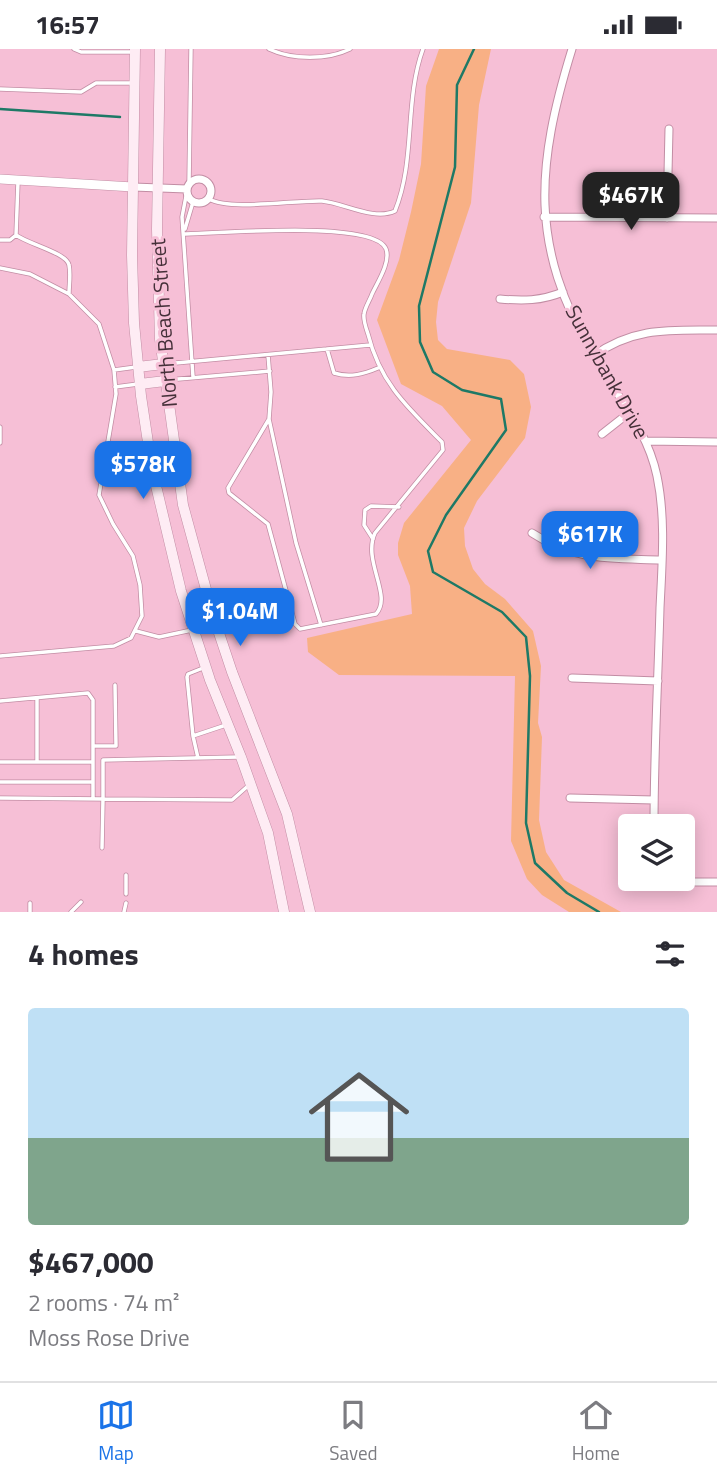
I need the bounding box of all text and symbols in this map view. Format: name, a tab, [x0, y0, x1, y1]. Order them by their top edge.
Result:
text: 16:57	[35, 5, 100, 44]
pin: $467K	[582, 173, 680, 232]
text: $467K	[598, 177, 664, 212]
street label: North Beach Street	[141, 237, 185, 408]
street label: Sunnybank Drive	[558, 299, 658, 444]
pin: $578K	[94, 441, 192, 501]
text: $578K	[110, 446, 176, 481]
pin: $617K	[541, 511, 639, 571]
text: $617K	[557, 516, 623, 551]
pin: $1.04M	[183, 589, 297, 648]
text: $1.04M	[201, 593, 279, 628]
map controls	[618, 814, 695, 891]
button: layers	[618, 814, 695, 891]
text: 4 homes	[28, 931, 139, 977]
icon: filters	[651, 935, 689, 973]
icon: home	[296, 1054, 422, 1180]
text: $467,000	[28, 1239, 154, 1285]
text: 2 rooms · 74 m²	[28, 1285, 179, 1320]
text: Moss Rose Drive	[28, 1320, 190, 1355]
tab: Map	[97, 1396, 135, 1467]
tab: Saved	[329, 1396, 378, 1467]
tab: Home	[572, 1396, 620, 1467]

